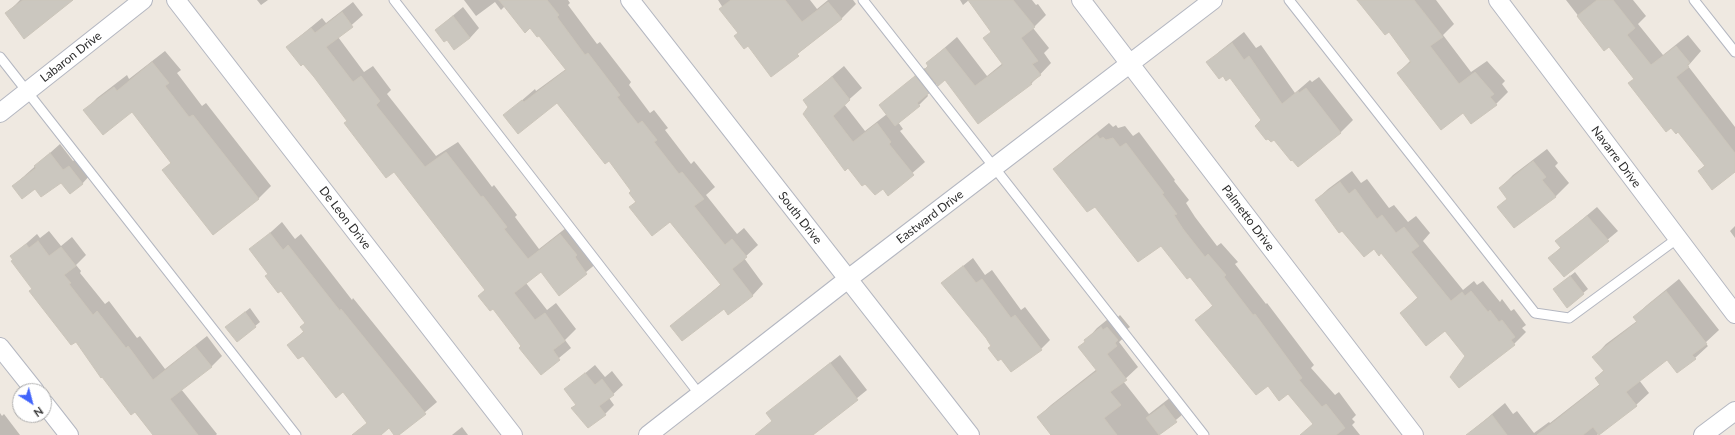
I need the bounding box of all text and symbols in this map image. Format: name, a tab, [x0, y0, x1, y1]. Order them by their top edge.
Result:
street label: Labaron Drive	[37, 29, 105, 85]
street label: Navarre Drive	[1588, 123, 1644, 191]
street label: Palmetto Drive	[1219, 182, 1277, 254]
street label: De Leon Drive	[316, 184, 374, 252]
street label: Eastward Drive	[894, 187, 966, 247]
street label: South Drive	[775, 189, 825, 247]
north arrow	[12, 383, 52, 423]
text: N	[32, 405, 46, 420]

